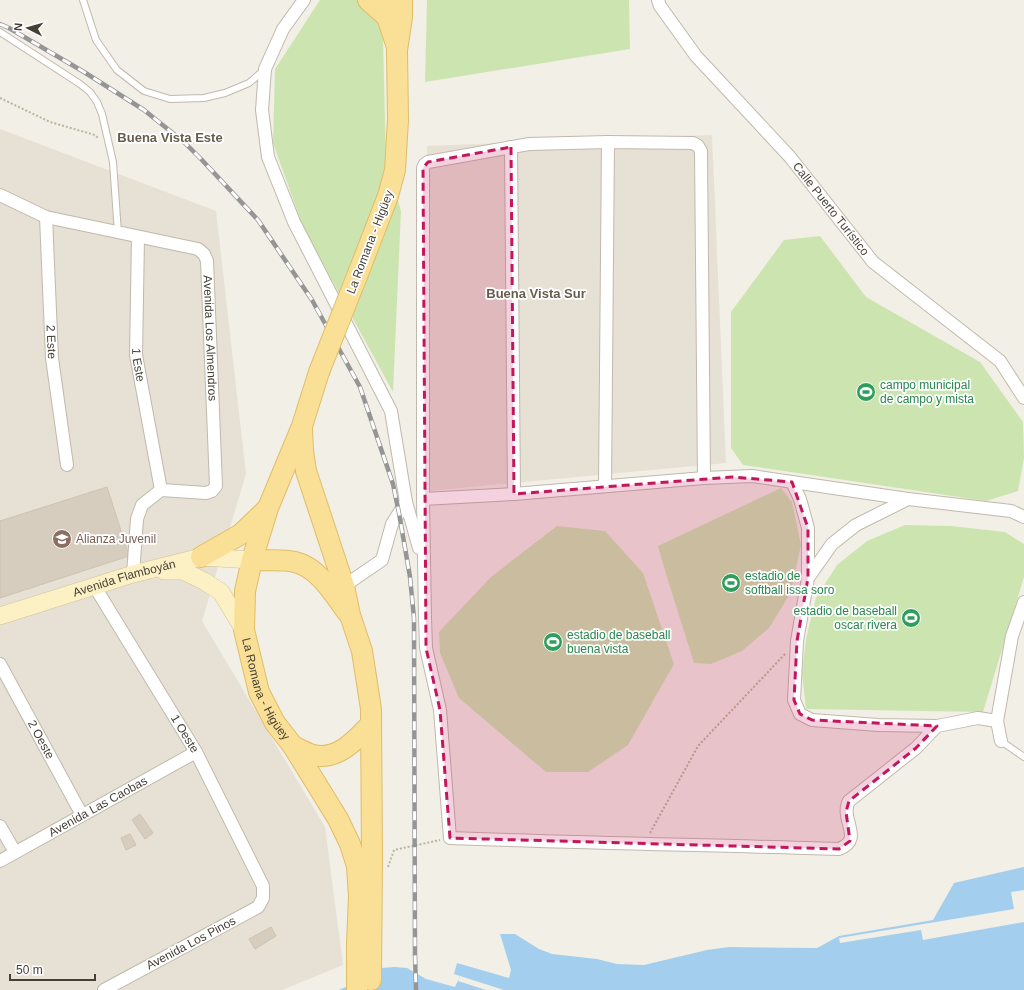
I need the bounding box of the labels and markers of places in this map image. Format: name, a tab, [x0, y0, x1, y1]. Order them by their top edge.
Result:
place label: campo municipal de campo y mista	[880, 378, 974, 406]
sports icon: campo municipal de campo y mista	[855, 381, 877, 403]
school or university icon: Alianza Juvenil	[51, 528, 73, 550]
place label: Alianza Juvenil	[76, 532, 156, 546]
place label: estadio de softball issa soro	[745, 569, 835, 597]
sports icon: estadio de softball issa soro	[720, 572, 742, 594]
place label: estadio de baseball oscar rivera	[794, 604, 897, 632]
sports icon: estadio de baseball oscar rivera	[900, 607, 922, 629]
place label: estadio de baseball buena vista	[567, 628, 670, 656]
sports icon: estadio de baseball buena vista	[542, 631, 564, 653]

